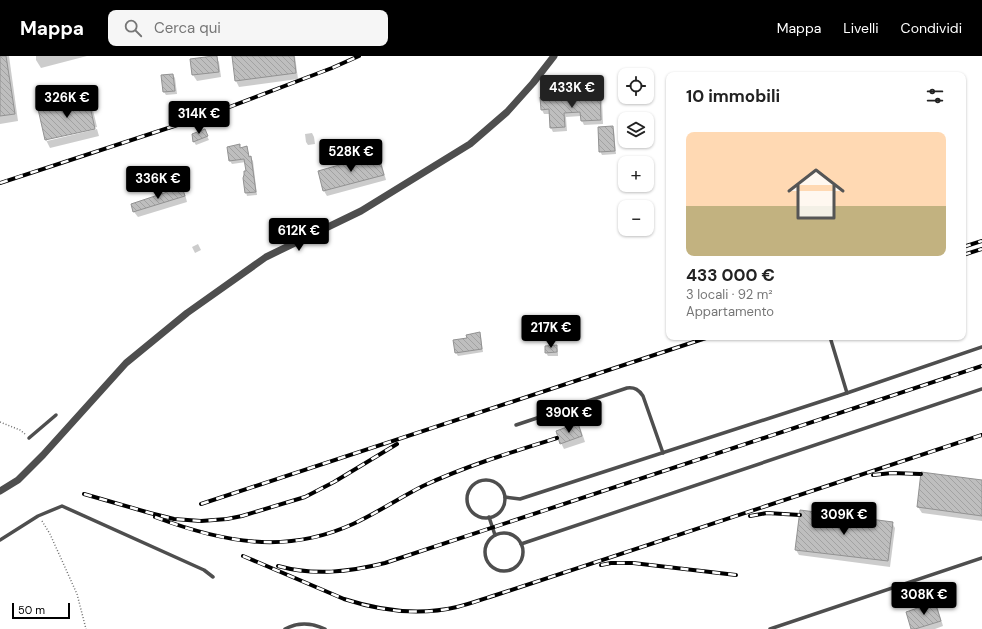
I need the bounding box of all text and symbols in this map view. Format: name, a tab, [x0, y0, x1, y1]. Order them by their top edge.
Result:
search box	[108, 10, 388, 46]
text: Mappa	[20, 16, 84, 41]
icon: search	[122, 17, 144, 39]
text: Cerca qui	[154, 18, 221, 38]
text: Mappa	[777, 19, 821, 37]
text: Livelli	[843, 19, 879, 37]
text: Condividi	[901, 19, 962, 37]
map controls	[618, 68, 654, 236]
button: locate	[618, 68, 654, 104]
pin: 433K €	[539, 75, 605, 109]
text: 433K €	[549, 79, 595, 96]
pin: 326K €	[34, 85, 100, 119]
text: 10 immobili	[686, 85, 780, 107]
icon: filters	[924, 85, 946, 107]
text: 326K €	[44, 89, 90, 106]
pin: 314K €	[166, 101, 232, 135]
text: 314K €	[178, 105, 220, 122]
button: layers	[618, 112, 654, 148]
pin: 528K €	[318, 139, 384, 173]
text: 528K €	[328, 143, 374, 160]
button: +	[618, 156, 654, 192]
icon: home	[780, 158, 852, 230]
pin: 336K €	[125, 166, 191, 200]
text: 336K €	[135, 170, 181, 187]
button: −	[618, 200, 654, 236]
pin: 612K €	[266, 218, 332, 252]
text: 612K €	[278, 222, 320, 239]
text: 433 000 €	[686, 264, 775, 286]
text: 3 locali · 92 m²	[686, 286, 773, 303]
text: Appartamento	[686, 303, 774, 320]
pin: 217K €	[518, 315, 584, 349]
text: 217K €	[530, 319, 572, 336]
pin: 390K €	[536, 400, 602, 434]
text: 390K €	[546, 404, 592, 421]
pin: 309K €	[811, 502, 877, 536]
text: 309K €	[820, 506, 868, 523]
pin: 308K €	[891, 582, 957, 616]
text: 308K €	[900, 586, 948, 603]
scale bar	[12, 601, 70, 620]
text: 50 m	[18, 603, 45, 617]

